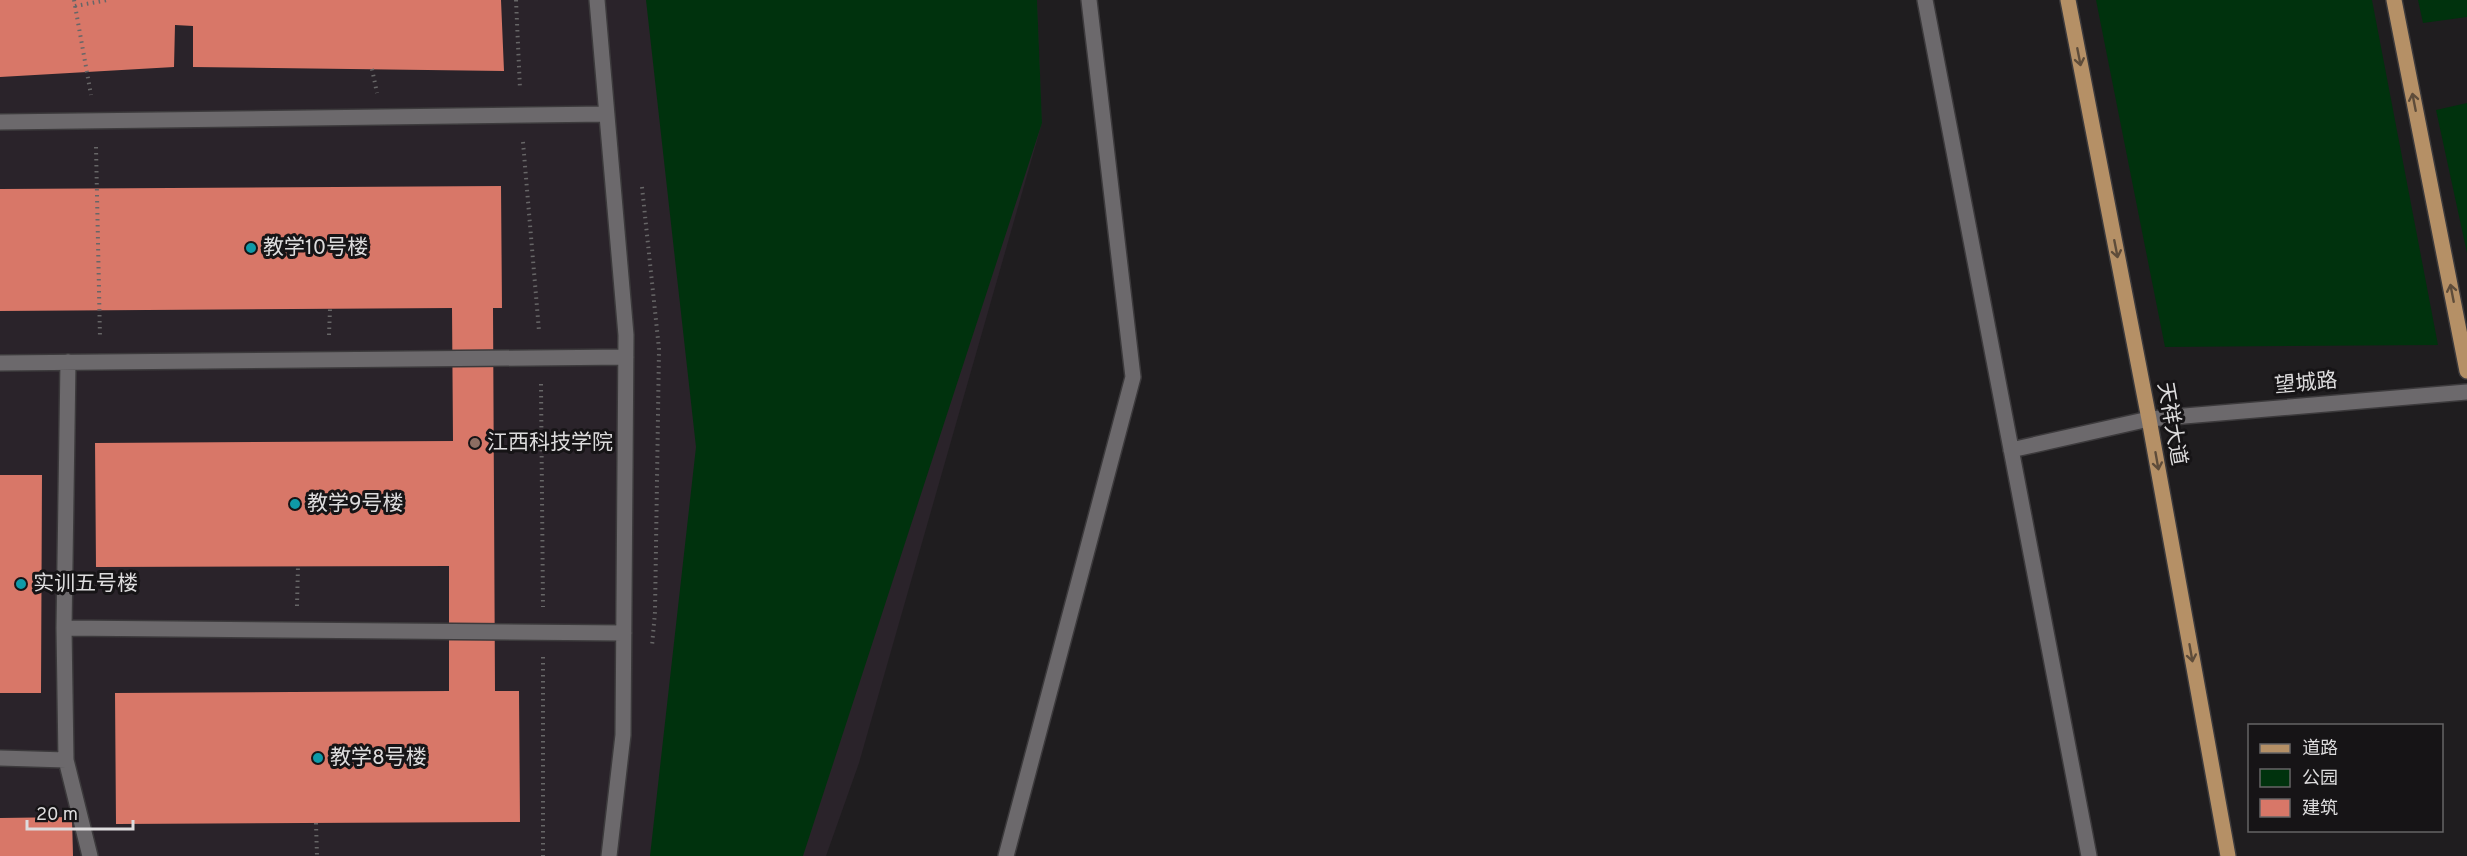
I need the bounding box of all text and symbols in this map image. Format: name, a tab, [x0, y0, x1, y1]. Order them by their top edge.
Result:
one-way arrow	[2074, 47, 2085, 67]
one-way arrow	[2408, 93, 2419, 112]
place label: 教学10号楼	[263, 235, 368, 262]
one-way arrow	[2111, 239, 2122, 258]
marker: 教学10号楼	[244, 241, 258, 255]
one-way arrow	[2446, 284, 2457, 303]
street label: 望城路	[2273, 368, 2339, 400]
street label: 天祥大道	[2150, 380, 2192, 468]
place label: 江西科技学院	[487, 430, 613, 457]
marker: 江西科技学院	[468, 436, 482, 450]
one-way arrow	[2152, 451, 2163, 470]
place label: 教学9号楼	[307, 491, 404, 518]
marker: 教学9号楼	[288, 497, 302, 511]
place label: 实训五号楼	[33, 571, 138, 598]
marker: 实训五号楼	[14, 577, 28, 591]
one-way arrow	[2186, 643, 2197, 662]
legend	[2248, 724, 2443, 832]
text: 道路	[2302, 738, 2338, 761]
place label: 教学8号楼	[330, 745, 427, 772]
marker: 教学8号楼	[311, 751, 325, 765]
text: 公园	[2302, 768, 2338, 791]
scale bar	[27, 793, 134, 831]
text: 建筑	[2302, 798, 2338, 821]
text: 20 m	[36, 804, 78, 827]

